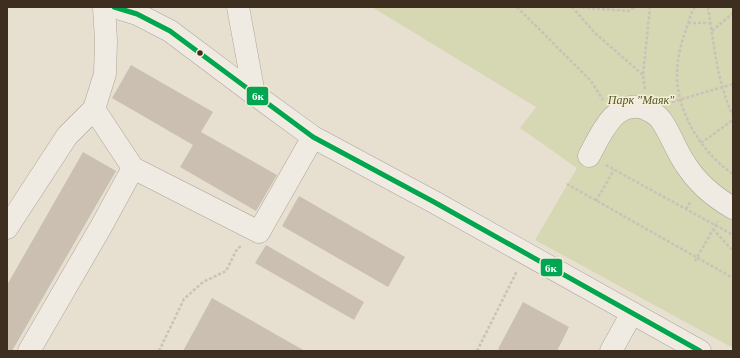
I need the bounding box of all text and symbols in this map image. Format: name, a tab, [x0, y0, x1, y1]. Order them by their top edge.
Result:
unlabelled marker	[195, 48, 205, 58]
line badge: 6к	[246, 86, 269, 106]
text: 6к	[252, 90, 265, 102]
park label: Парк "Маяк"	[607, 93, 675, 107]
line badge: 6к	[540, 258, 563, 277]
text: 6к	[545, 262, 558, 274]

